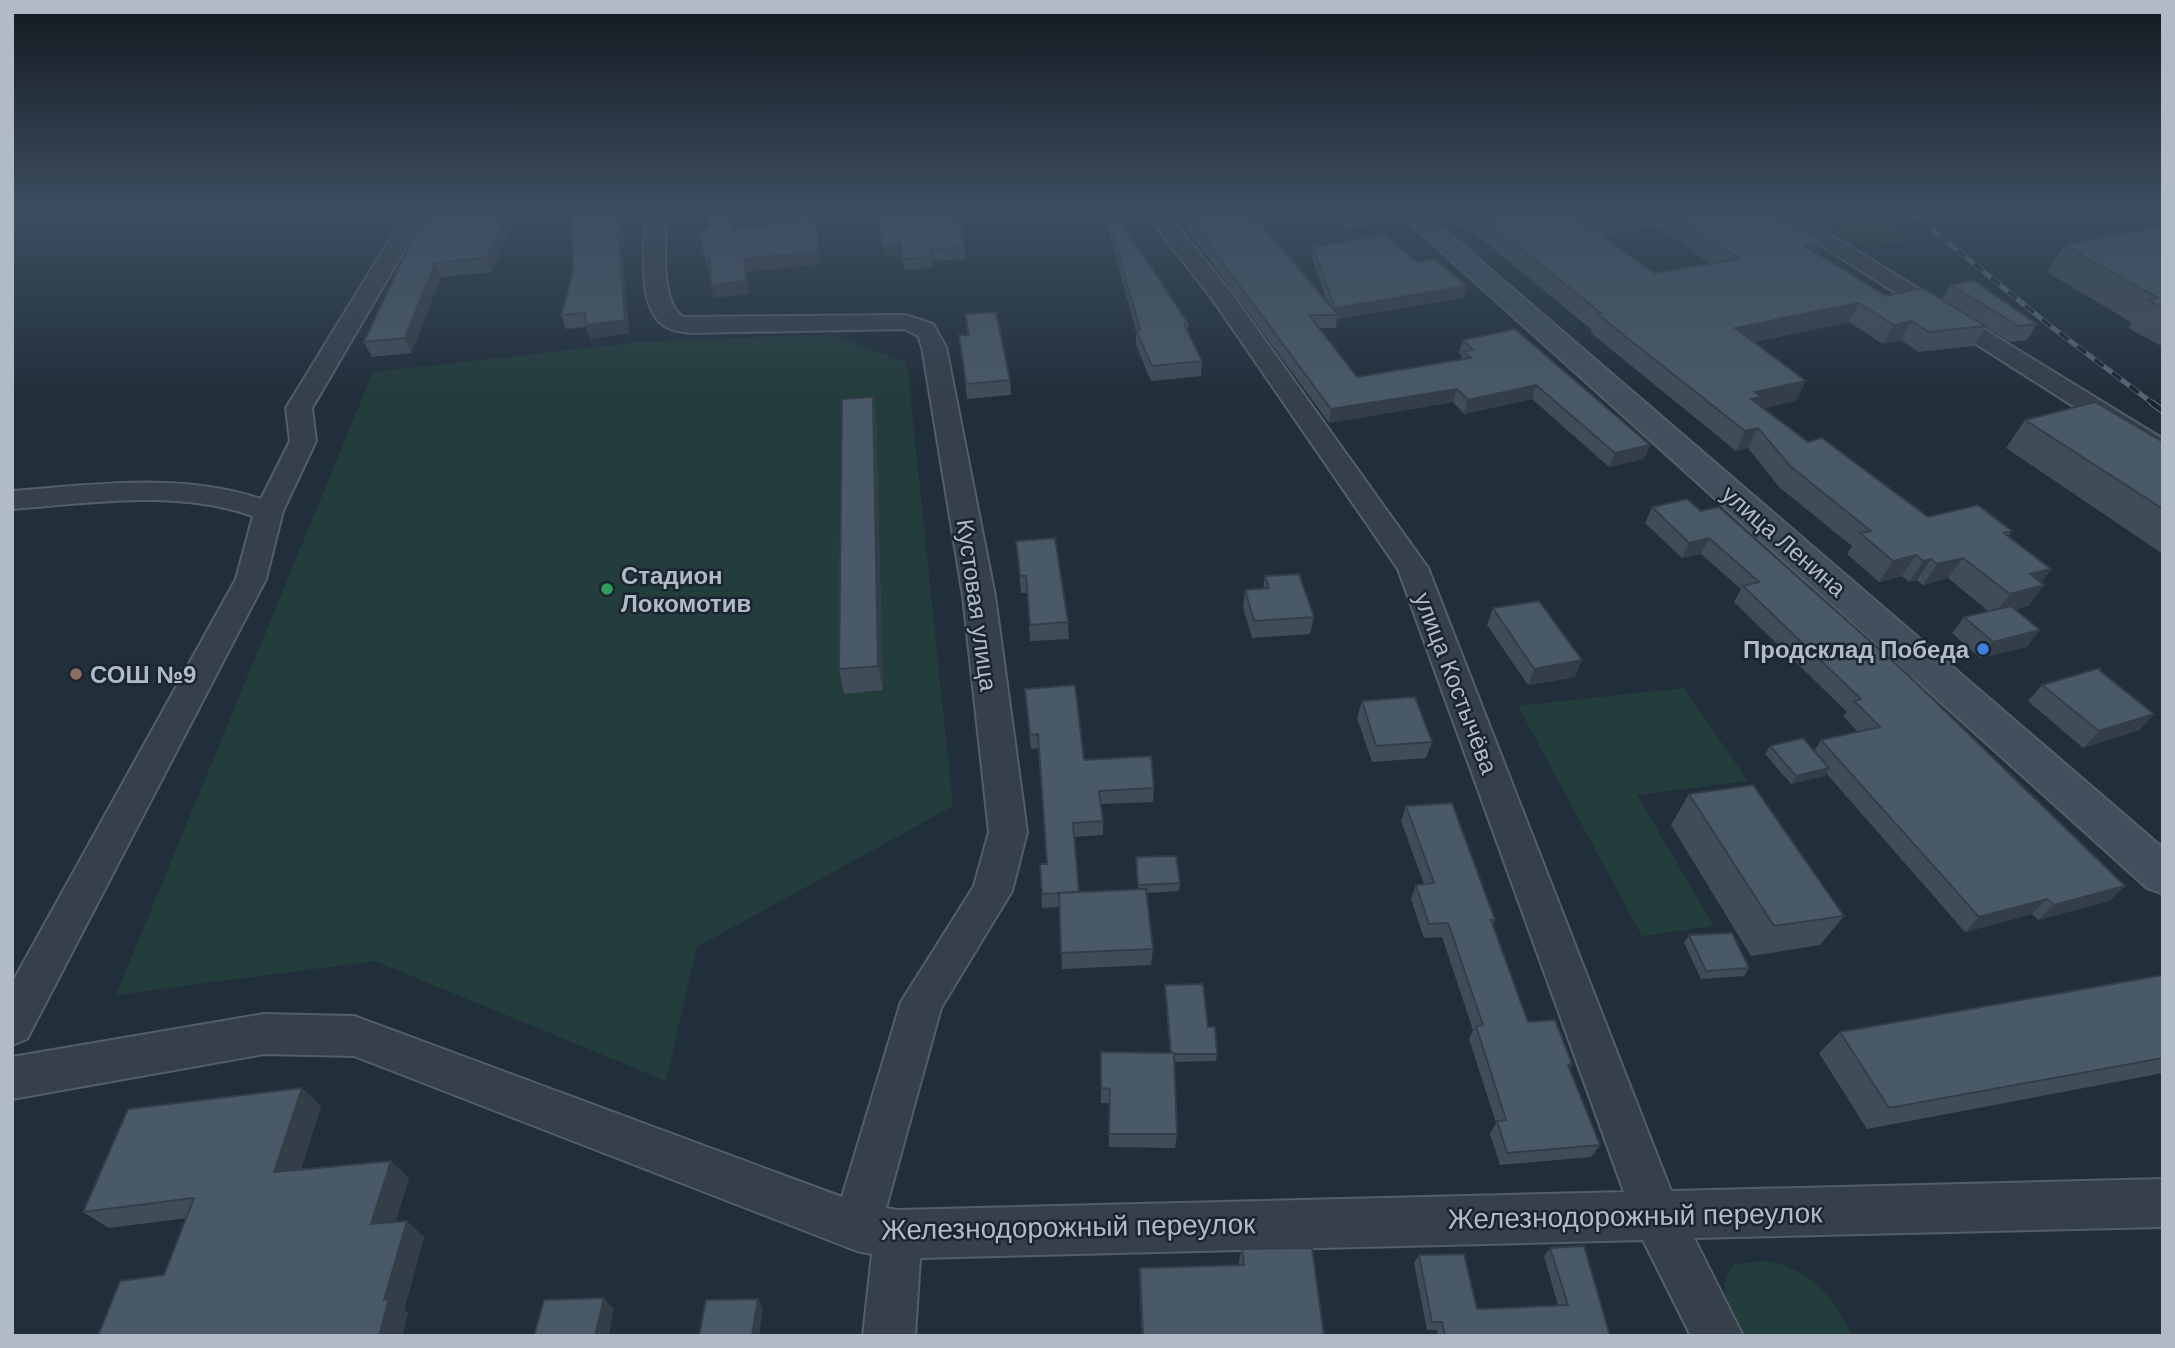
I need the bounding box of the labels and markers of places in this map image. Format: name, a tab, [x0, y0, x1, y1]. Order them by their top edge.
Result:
place label: Стадион Локомотив	[621, 562, 751, 617]
marker: Стадион Локомотив	[599, 581, 615, 597]
place label: Продсклад Победа	[1743, 636, 1970, 663]
marker: Продсклад Победа	[1975, 641, 1991, 657]
place label: СОШ №9	[90, 661, 196, 688]
marker: СОШ №9	[68, 666, 84, 682]

